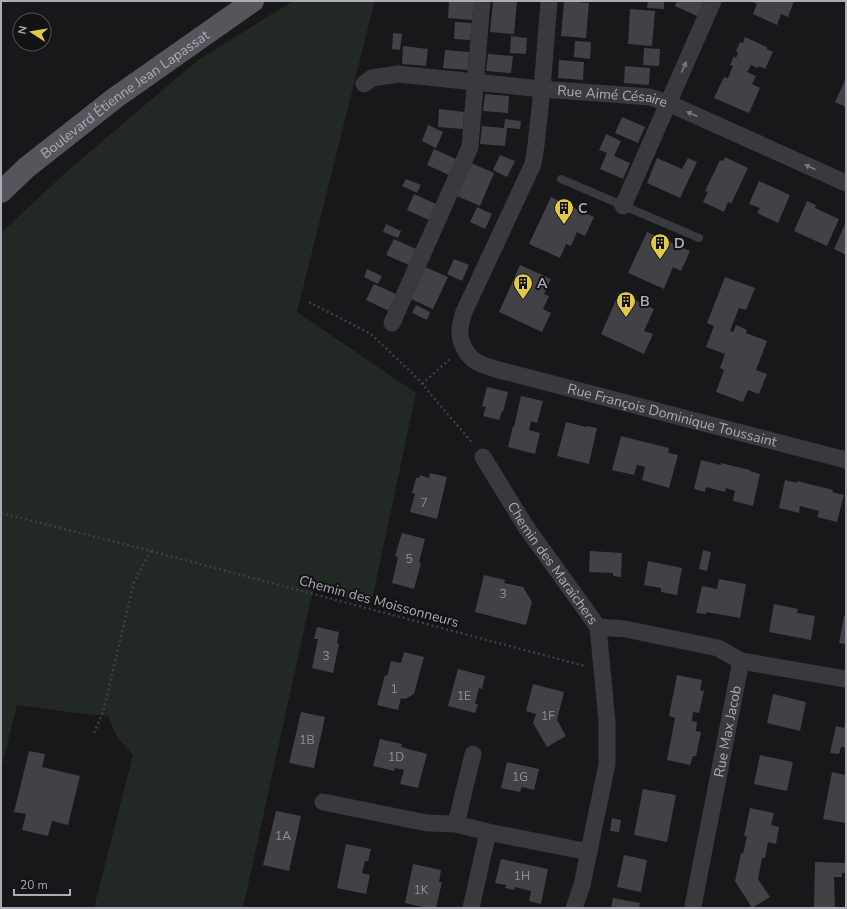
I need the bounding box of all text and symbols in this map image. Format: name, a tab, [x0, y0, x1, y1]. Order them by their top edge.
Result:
north arrow	[12, 12, 52, 52]
text: N	[15, 24, 31, 36]
street label: Boulevard Étienne Jean Lapassat	[36, 26, 213, 163]
one-way arrow	[681, 62, 687, 73]
street label: Rue Aimé Césaire	[557, 81, 670, 112]
one-way arrow	[686, 111, 697, 117]
one-way arrow	[805, 164, 816, 170]
building icon: C	[553, 197, 575, 225]
place label: C	[578, 199, 588, 218]
building icon: D	[649, 232, 671, 260]
place label: D	[674, 234, 685, 253]
building icon: A	[512, 272, 534, 300]
place label: A	[537, 274, 548, 293]
building icon: B	[615, 290, 637, 318]
place label: B	[640, 292, 650, 311]
street label: Rue François Dominique Toussaint	[565, 379, 779, 452]
house number: 7	[420, 495, 428, 511]
street label: Chemin des Maraîchers	[503, 498, 602, 629]
house number: 5	[405, 551, 413, 567]
street label: Chemin des Moissonneurs	[297, 571, 461, 632]
house number: 3	[499, 586, 507, 602]
house number: 3	[322, 648, 330, 664]
house number: 1	[390, 681, 398, 697]
street label: Rue Max Jacob	[709, 684, 746, 779]
house number: 1E	[457, 688, 471, 704]
house number: 1F	[541, 708, 555, 724]
house number: 1B	[299, 732, 315, 748]
house number: 1D	[388, 749, 404, 765]
house number: 1G	[512, 769, 528, 785]
house number: 1A	[275, 828, 291, 844]
house number: 1H	[514, 868, 530, 884]
scale bar	[14, 871, 70, 897]
text: 20 m	[20, 877, 48, 893]
house number: 1K	[414, 882, 429, 898]

